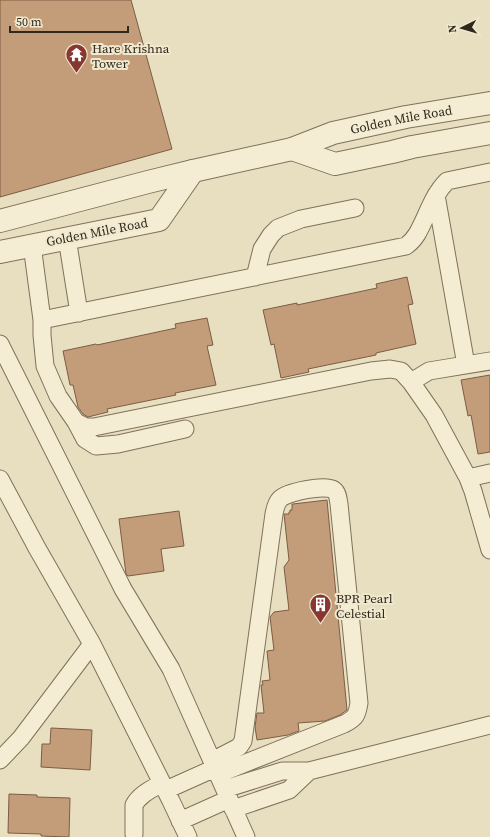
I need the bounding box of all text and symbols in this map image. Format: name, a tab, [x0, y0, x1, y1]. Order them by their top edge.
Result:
scale bar	[10, 8, 128, 34]
north arrow	[442, 8, 482, 48]
text: 50 m	[16, 14, 42, 30]
text: N	[445, 24, 460, 33]
place label: Hare Krishna Tower	[92, 40, 170, 72]
temple icon: Hare Krishna Tower	[63, 42, 89, 75]
street label: Golden Mile Road	[349, 101, 454, 137]
street label: Golden Mile Road	[45, 214, 150, 250]
place label: BPR Pearl Celestial	[336, 590, 393, 622]
building icon: BPR Pearl Celestial	[307, 592, 333, 625]

